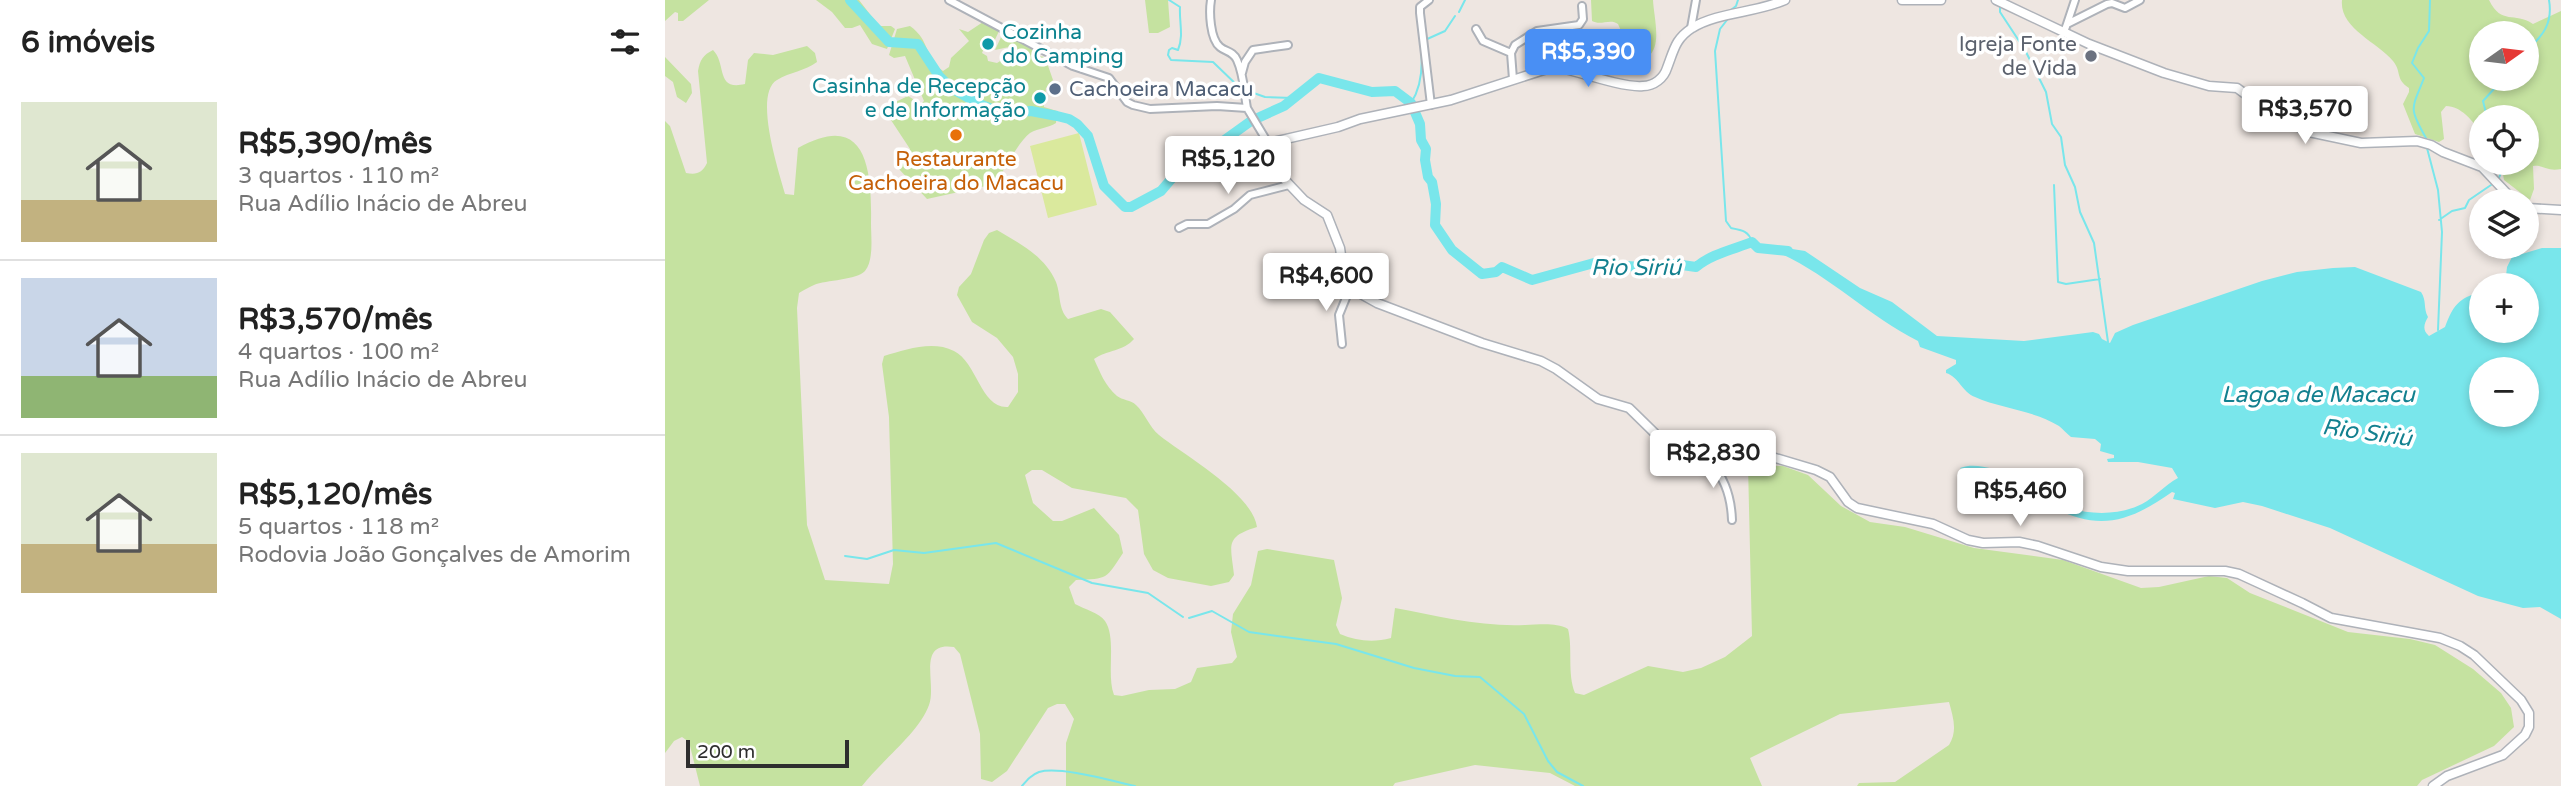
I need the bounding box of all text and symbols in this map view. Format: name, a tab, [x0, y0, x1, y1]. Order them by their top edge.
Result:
place label: Cozinha do Camping	[1002, 20, 1124, 69]
north arrow	[2469, 21, 2539, 91]
map controls	[2469, 21, 2539, 427]
icon: filters	[606, 23, 644, 61]
text: 6 imóveis	[21, 24, 155, 61]
pin: R$5,390	[1523, 29, 1653, 89]
place label: Igreja Fonte de Vida	[1959, 32, 2077, 81]
marker: Cozinha do Camping	[980, 36, 996, 52]
text: R$5,390	[1541, 38, 1635, 66]
marker: Igreja Fonte de Vida	[2083, 48, 2099, 64]
place label: Casinha de Recepção e de Informação	[812, 74, 1026, 123]
place label: Cachoeira Macacu	[1069, 77, 1254, 102]
marker: Cachoeira Macacu	[1047, 81, 1063, 97]
pin: R$3,570	[2240, 86, 2370, 146]
marker: Casinha de Recepção e de Informação	[1032, 90, 1048, 106]
text: R$3,570	[2258, 95, 2352, 123]
button: locate	[2469, 105, 2539, 175]
text: R$5,390/mês	[238, 125, 432, 162]
marker: Restaurante Cachoeira do Macacu	[948, 127, 964, 143]
icon: home	[77, 130, 161, 214]
pin: R$5,120	[1163, 136, 1293, 196]
text: R$5,120	[1181, 145, 1275, 173]
place label: Restaurante Cachoeira do Macacu	[848, 147, 1064, 196]
text: 3 quartos · 110 m²	[238, 162, 439, 190]
button: layers	[2469, 189, 2539, 259]
text: Rua Adílio Inácio de Abreu	[238, 190, 528, 218]
pin: R$4,600	[1261, 254, 1391, 313]
water label: Rio Siriú	[1591, 254, 1682, 282]
text: R$4,600	[1279, 262, 1373, 290]
button: +	[2469, 273, 2539, 343]
text: R$3,570/mês	[238, 301, 433, 338]
icon: home	[77, 306, 161, 390]
text: 4 quartos · 100 m²	[238, 338, 439, 366]
button: −	[2469, 357, 2539, 427]
text: Rua Adílio Inácio de Abreu	[238, 366, 528, 394]
water label: Lagoa de Macacu	[2221, 381, 2416, 409]
water label: Rio Siriú	[2320, 413, 2414, 453]
pin: R$2,830	[1648, 430, 1778, 490]
text: R$2,830	[1666, 439, 1760, 467]
pin: R$5,460	[1955, 468, 2085, 528]
text: R$5,120/mês	[238, 476, 432, 513]
text: R$5,460	[1973, 477, 2067, 505]
icon: home	[77, 481, 161, 565]
text: 5 quartos · 118 m²	[238, 513, 439, 541]
text: Rodovia João Gonçalves de Amorim	[238, 541, 631, 569]
scale bar	[686, 737, 849, 769]
text: 200 m	[697, 741, 755, 763]

